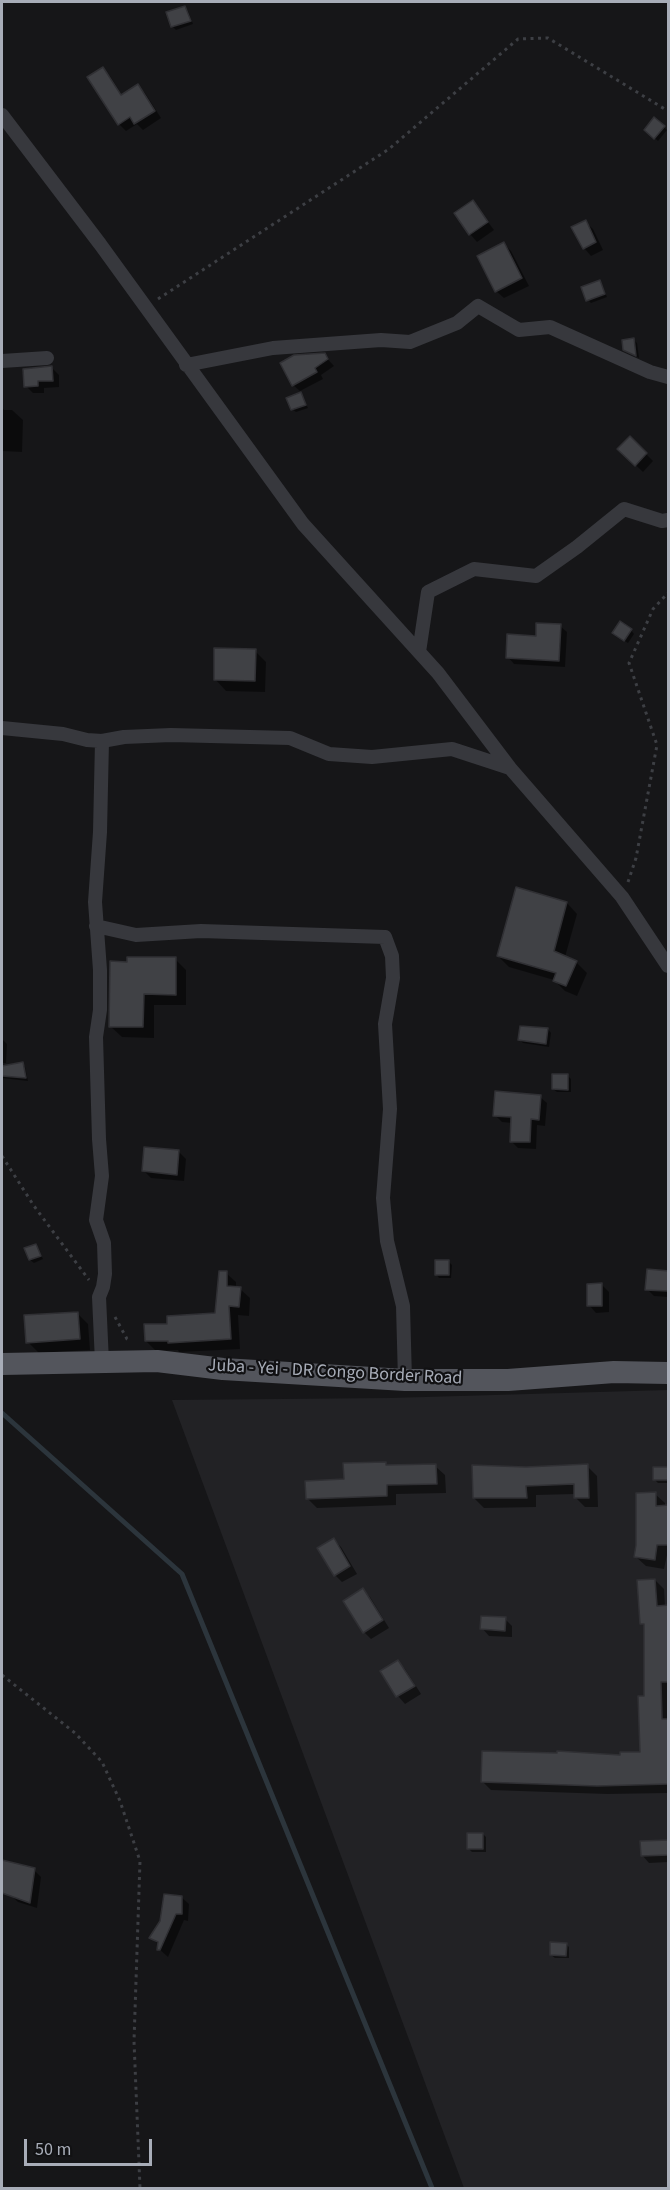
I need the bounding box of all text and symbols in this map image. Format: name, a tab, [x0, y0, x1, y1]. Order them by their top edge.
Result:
street label: Juba - Yei - DR Congo Border Road	[207, 1356, 463, 1390]
scale bar	[27, 2127, 154, 2165]
text: 50 m	[35, 2137, 71, 2162]

